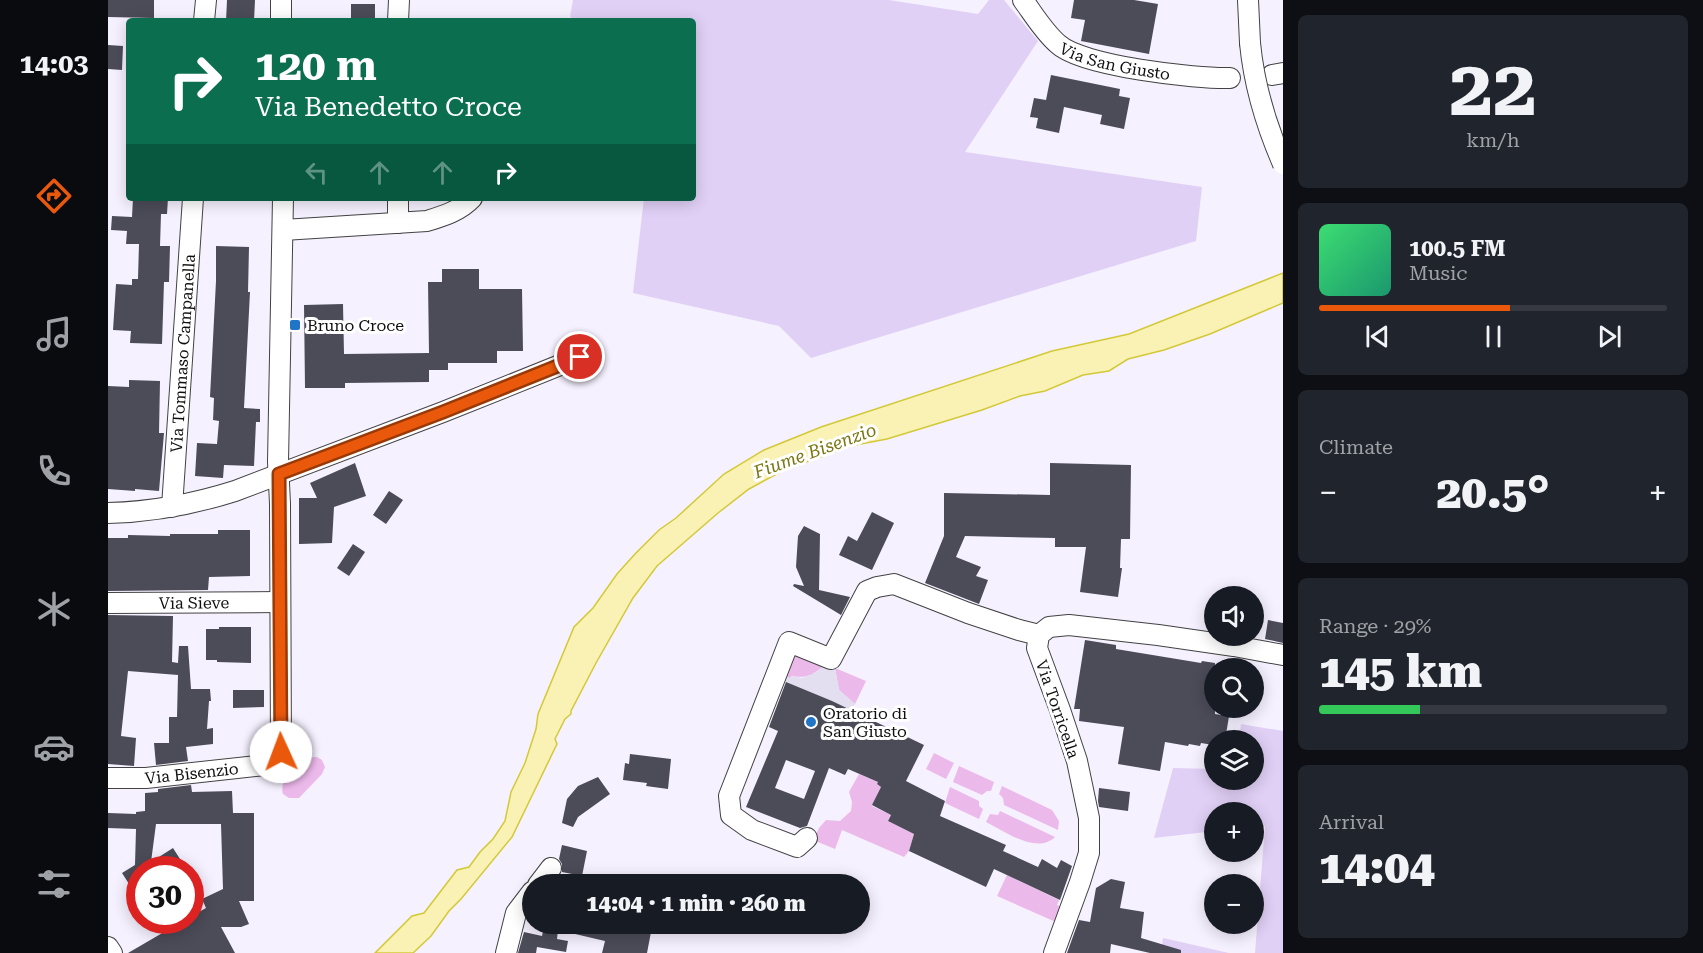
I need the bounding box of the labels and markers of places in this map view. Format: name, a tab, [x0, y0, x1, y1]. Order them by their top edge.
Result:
place label: Bruno Croce	[307, 316, 404, 335]
marker: Bruno Croce	[288, 318, 302, 332]
pin	[554, 331, 605, 382]
place label: Oratorio di San Giusto	[823, 704, 907, 741]
marker: Oratorio di San Giusto	[804, 715, 818, 729]

